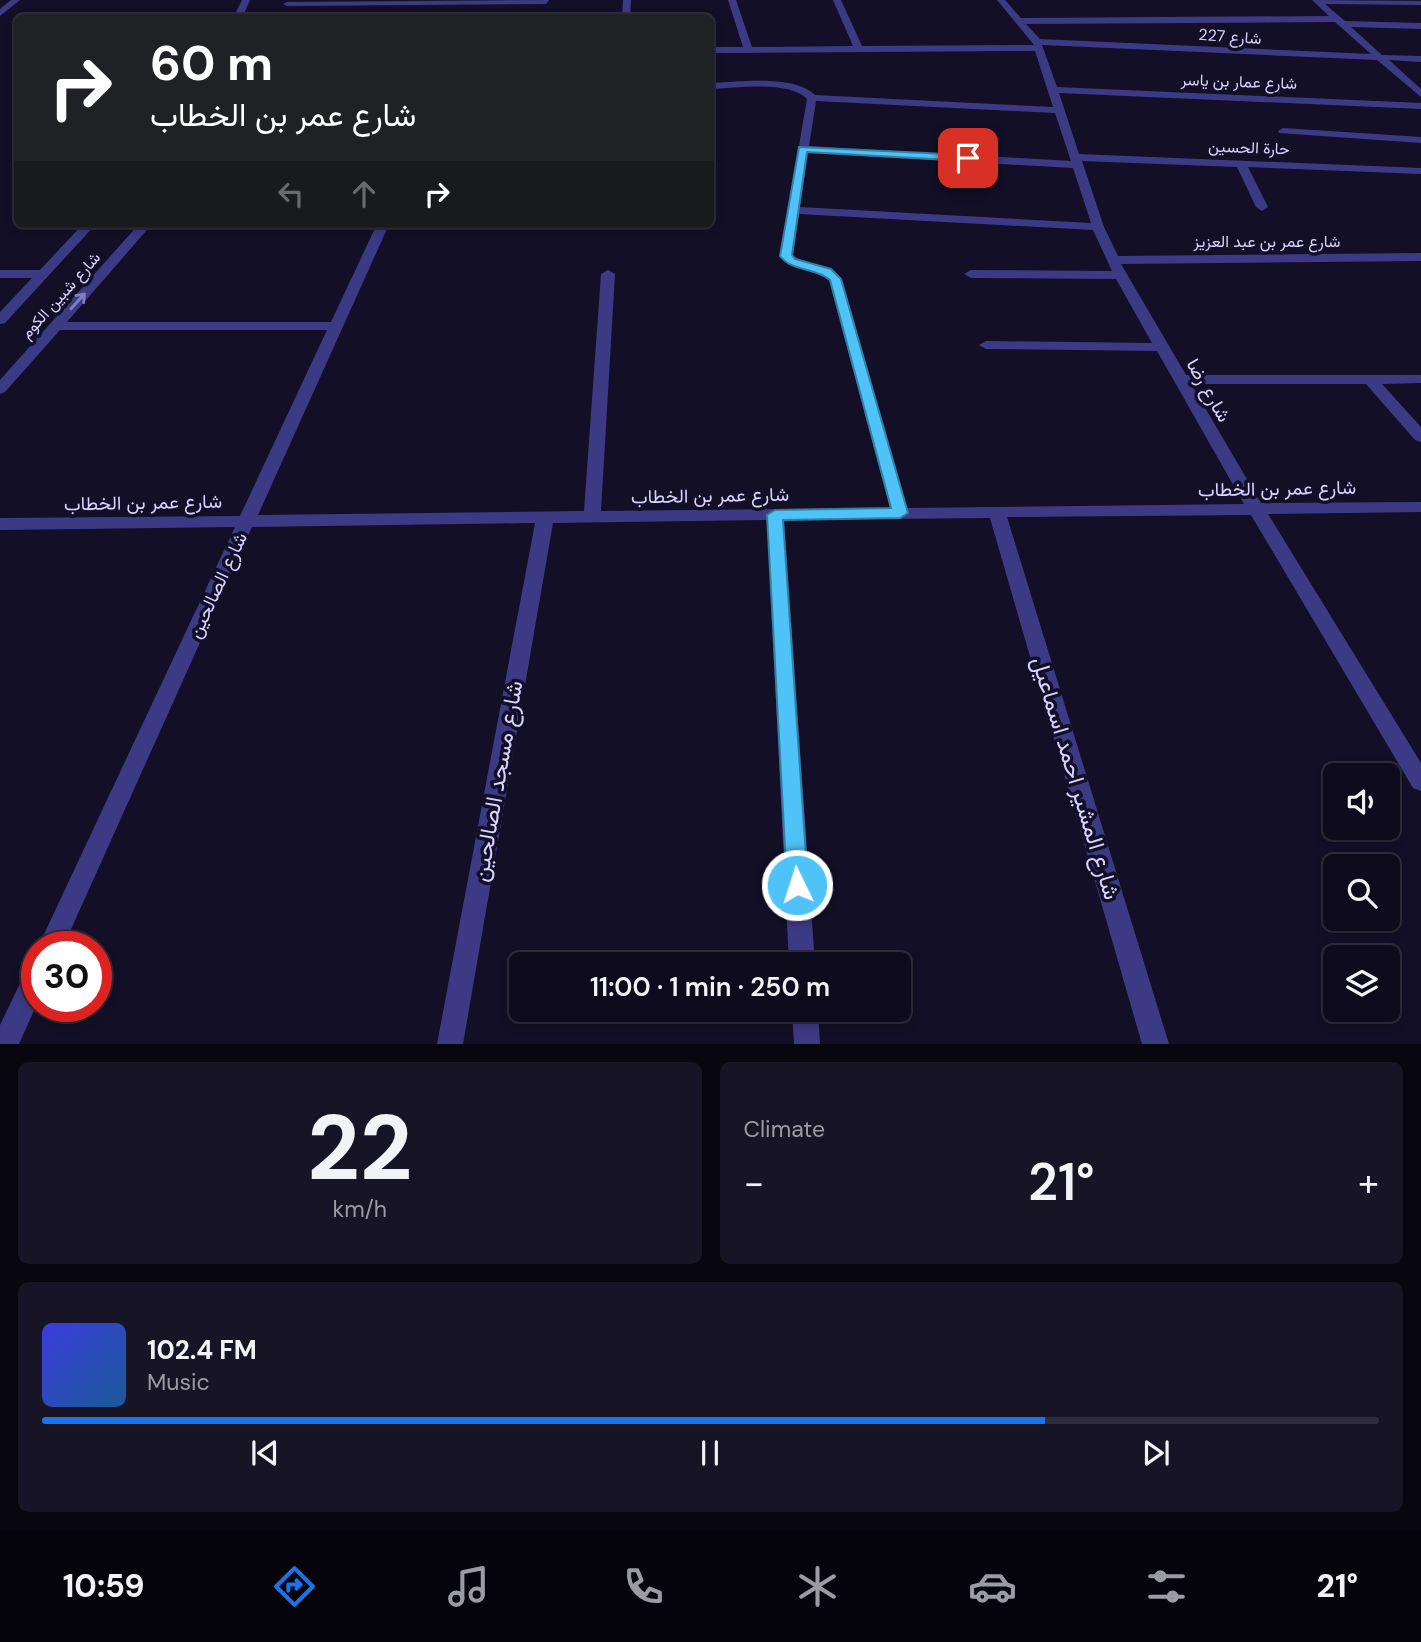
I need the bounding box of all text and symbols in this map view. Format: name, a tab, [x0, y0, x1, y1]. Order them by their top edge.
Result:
street label: شارع 227	[1198, 24, 1262, 50]
text: 60 m	[150, 31, 273, 95]
icon: right	[35, 42, 126, 133]
street label: شارع عمار بن ياسر	[1179, 69, 1297, 95]
text: شارع عمر بن الخطاب	[150, 94, 416, 136]
pin	[938, 128, 998, 188]
street label: حارة الحسين	[1208, 136, 1290, 159]
icon: arrive	[949, 139, 987, 177]
icon: left	[272, 175, 310, 213]
icon: ahead	[345, 175, 383, 213]
icon: right	[418, 175, 456, 213]
street label: شارع عمر بن عبد العزيز	[1193, 231, 1340, 253]
street label: شارع شبين الكوم	[16, 247, 106, 344]
one-way arrow	[70, 292, 86, 310]
street label: شارع رضا	[1180, 354, 1237, 426]
street label: شارع عمر بن الخطاب	[1198, 475, 1356, 502]
street label: شارع عمر بن الخطاب	[631, 482, 789, 509]
street label: شارع عمر بن الخطاب	[64, 489, 222, 516]
street label: شارع الصالحين	[182, 528, 253, 642]
street label: شارع المشير احمد اسماعيل	[1024, 653, 1127, 903]
street label: شارع مسجد الصالحين	[465, 678, 530, 884]
map controls	[1323, 763, 1400, 1022]
button: sound	[1323, 763, 1400, 840]
position arrow	[760, 848, 834, 922]
button: search	[1323, 854, 1400, 931]
speed limit sign: 30	[21, 931, 112, 1022]
button: layers	[1323, 945, 1400, 1022]
text: 11:00 · 1 min · 250 m	[590, 970, 830, 1004]
text: 22	[307, 1089, 412, 1207]
text: Climate	[744, 1114, 825, 1144]
text: 21°	[1028, 1148, 1095, 1216]
text: −	[744, 1158, 764, 1208]
text: +	[1358, 1158, 1379, 1208]
text: km/h	[333, 1194, 387, 1224]
text: 102.4 FM	[147, 1333, 257, 1367]
text: Music	[147, 1367, 210, 1397]
icon: previous	[246, 1434, 284, 1472]
icon: pause	[691, 1434, 729, 1472]
icon: next	[1137, 1434, 1175, 1472]
icon: directions	[270, 1562, 319, 1611]
icon: music	[444, 1562, 493, 1611]
icon: phone	[619, 1562, 668, 1611]
icon: climate	[793, 1562, 842, 1611]
icon: car	[968, 1562, 1017, 1611]
icon: filters	[1142, 1562, 1191, 1611]
text: 10:59	[63, 1565, 144, 1607]
text: 21°	[1316, 1565, 1358, 1607]

